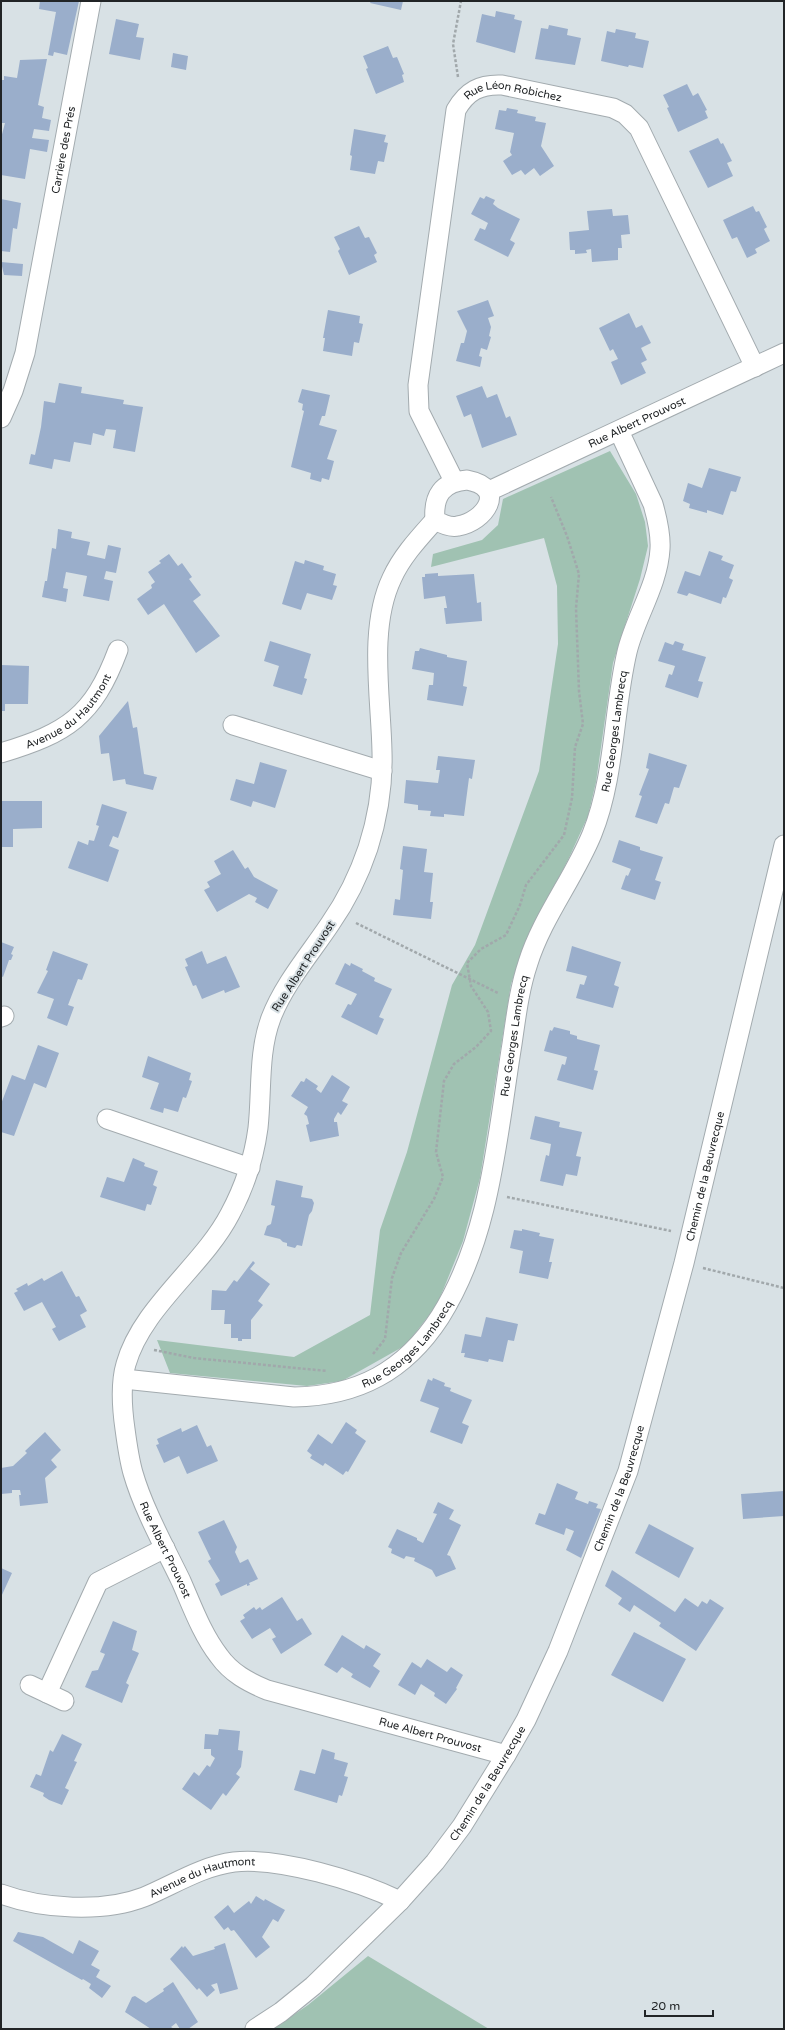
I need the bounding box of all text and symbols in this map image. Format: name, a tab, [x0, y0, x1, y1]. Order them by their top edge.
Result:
street label: Rue Léon Robichez	[461, 79, 563, 104]
street label: Carrière des Prés	[49, 105, 78, 195]
street label: Rue Albert Prouvost	[586, 394, 687, 451]
street label: Rue Georges Lambrecq	[599, 669, 630, 793]
street label: Avenue du Hautmont	[24, 672, 114, 751]
street label: Rue Albert Prouvost	[269, 918, 338, 1014]
street label: Rue Georges Lambrecq	[498, 974, 531, 1097]
street label: Chemin de la Beuvrecque	[683, 1110, 727, 1243]
street label: Rue Georges Lambrecq	[360, 1298, 455, 1391]
street label: Chemin de la Beuvrecque	[591, 1424, 647, 1554]
street label: Rue Albert Prouvost	[137, 1500, 194, 1600]
street label: Rue Albert Prouvost	[378, 1715, 483, 1755]
street label: Chemin de la Beuvrecque	[447, 1724, 528, 1844]
street label: Avenue du Hautmont	[147, 1855, 255, 1901]
scale bar	[645, 1992, 713, 2018]
text: 20 m	[651, 1999, 680, 2013]

